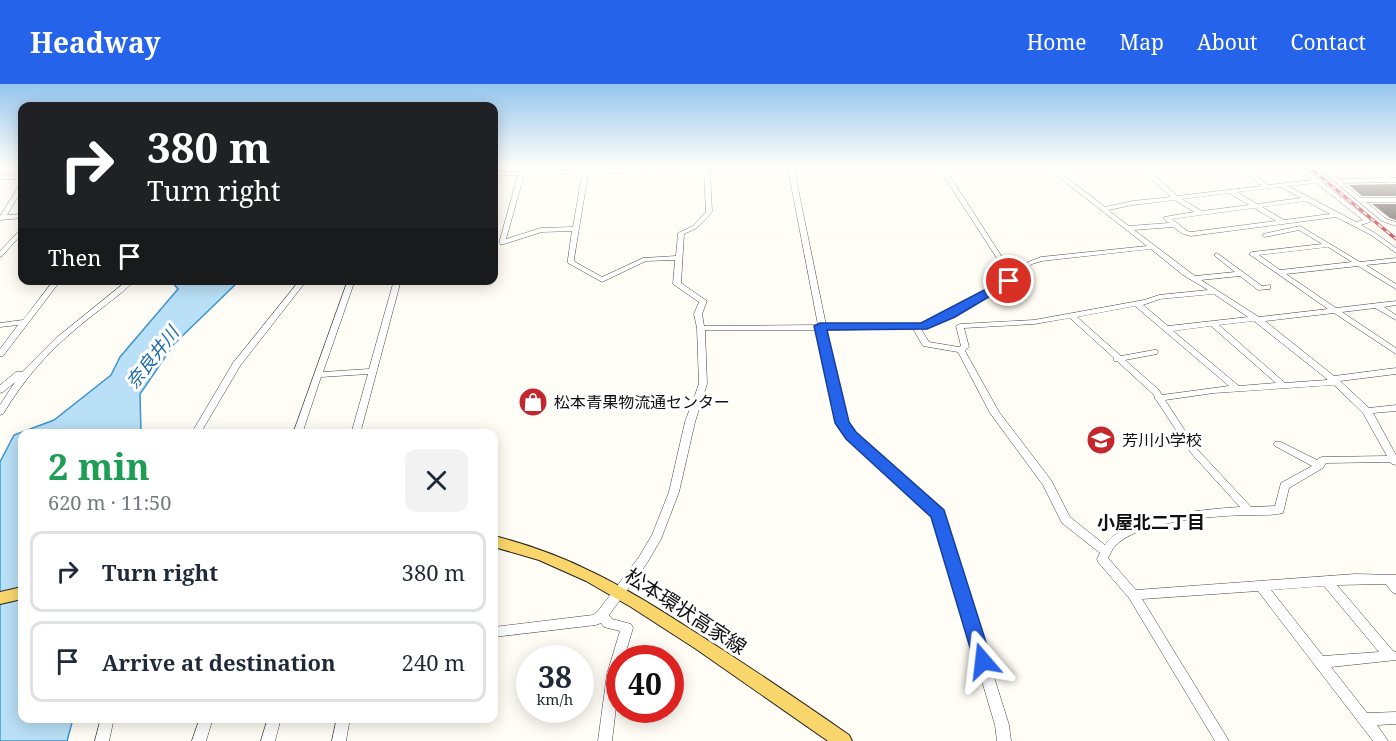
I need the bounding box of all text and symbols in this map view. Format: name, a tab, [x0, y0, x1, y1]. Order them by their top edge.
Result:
text: Headway	[30, 23, 160, 61]
text: Home	[1027, 28, 1087, 56]
text: Map	[1120, 28, 1164, 56]
text: About	[1197, 28, 1258, 56]
text: Contact	[1291, 28, 1366, 56]
text: 380 m	[147, 118, 271, 175]
icon: right	[48, 126, 126, 204]
text: Turn right	[147, 172, 280, 209]
icon: arrive	[113, 240, 146, 273]
text: Then	[48, 242, 101, 272]
pin	[983, 255, 1034, 306]
icon: arrive	[992, 264, 1025, 297]
water label: 奈良井川	[120, 320, 185, 393]
shop icon: 松本青果物流通センター	[517, 386, 549, 418]
place label: 松本青果物流通センター	[554, 391, 730, 413]
school or university icon: 芳川小学校	[1085, 424, 1117, 456]
place label: 芳川小学校	[1122, 429, 1202, 451]
text: 2 min	[48, 442, 150, 491]
button: close	[405, 449, 468, 512]
text: 620 m · 11:50	[48, 489, 171, 516]
district label: 小屋北二丁目	[1097, 510, 1205, 534]
icon: right	[51, 555, 84, 588]
text: Turn right	[102, 557, 218, 587]
text: 380 m	[402, 557, 465, 587]
street label: 松本環状高家線	[620, 562, 752, 660]
position arrow	[951, 629, 1015, 693]
icon: arrive	[51, 645, 84, 678]
speed limit sign: 40	[606, 645, 684, 723]
text: Arrive at destination	[102, 647, 336, 677]
text: 240 m	[402, 647, 465, 677]
text: 38	[538, 656, 572, 697]
text: km/h	[537, 689, 573, 709]

